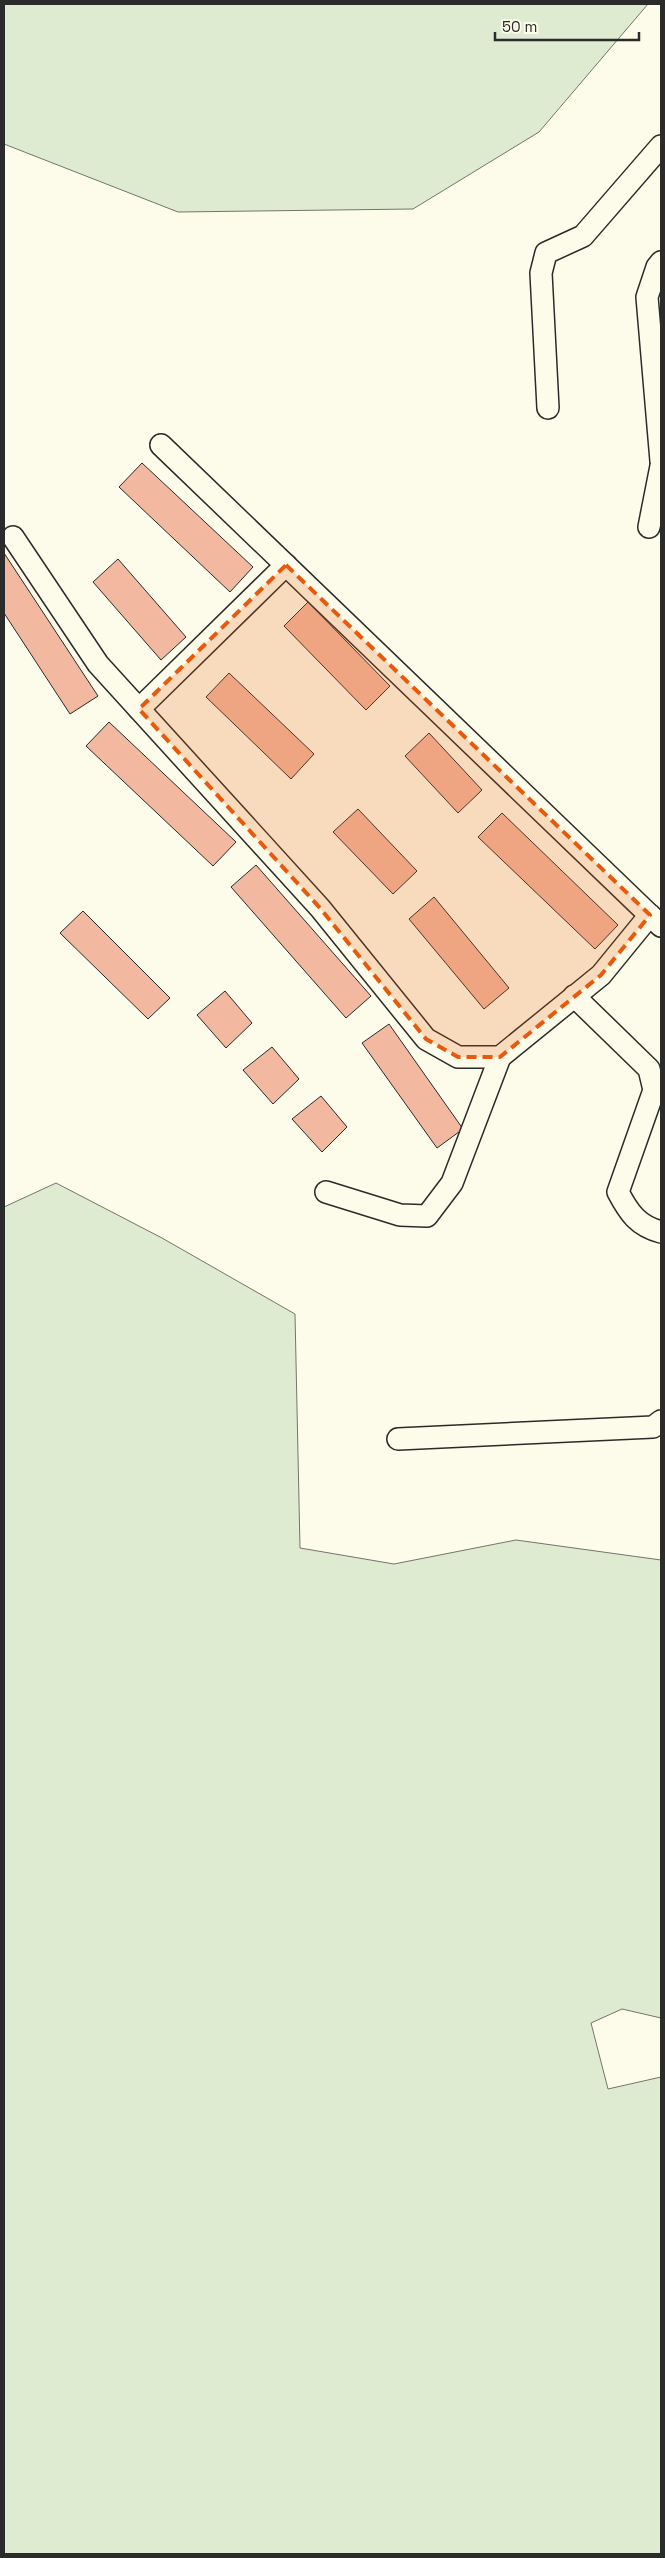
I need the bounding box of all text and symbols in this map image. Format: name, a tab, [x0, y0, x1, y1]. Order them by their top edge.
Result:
scale bar	[495, 10, 639, 42]
text: 50 m	[502, 17, 537, 36]

